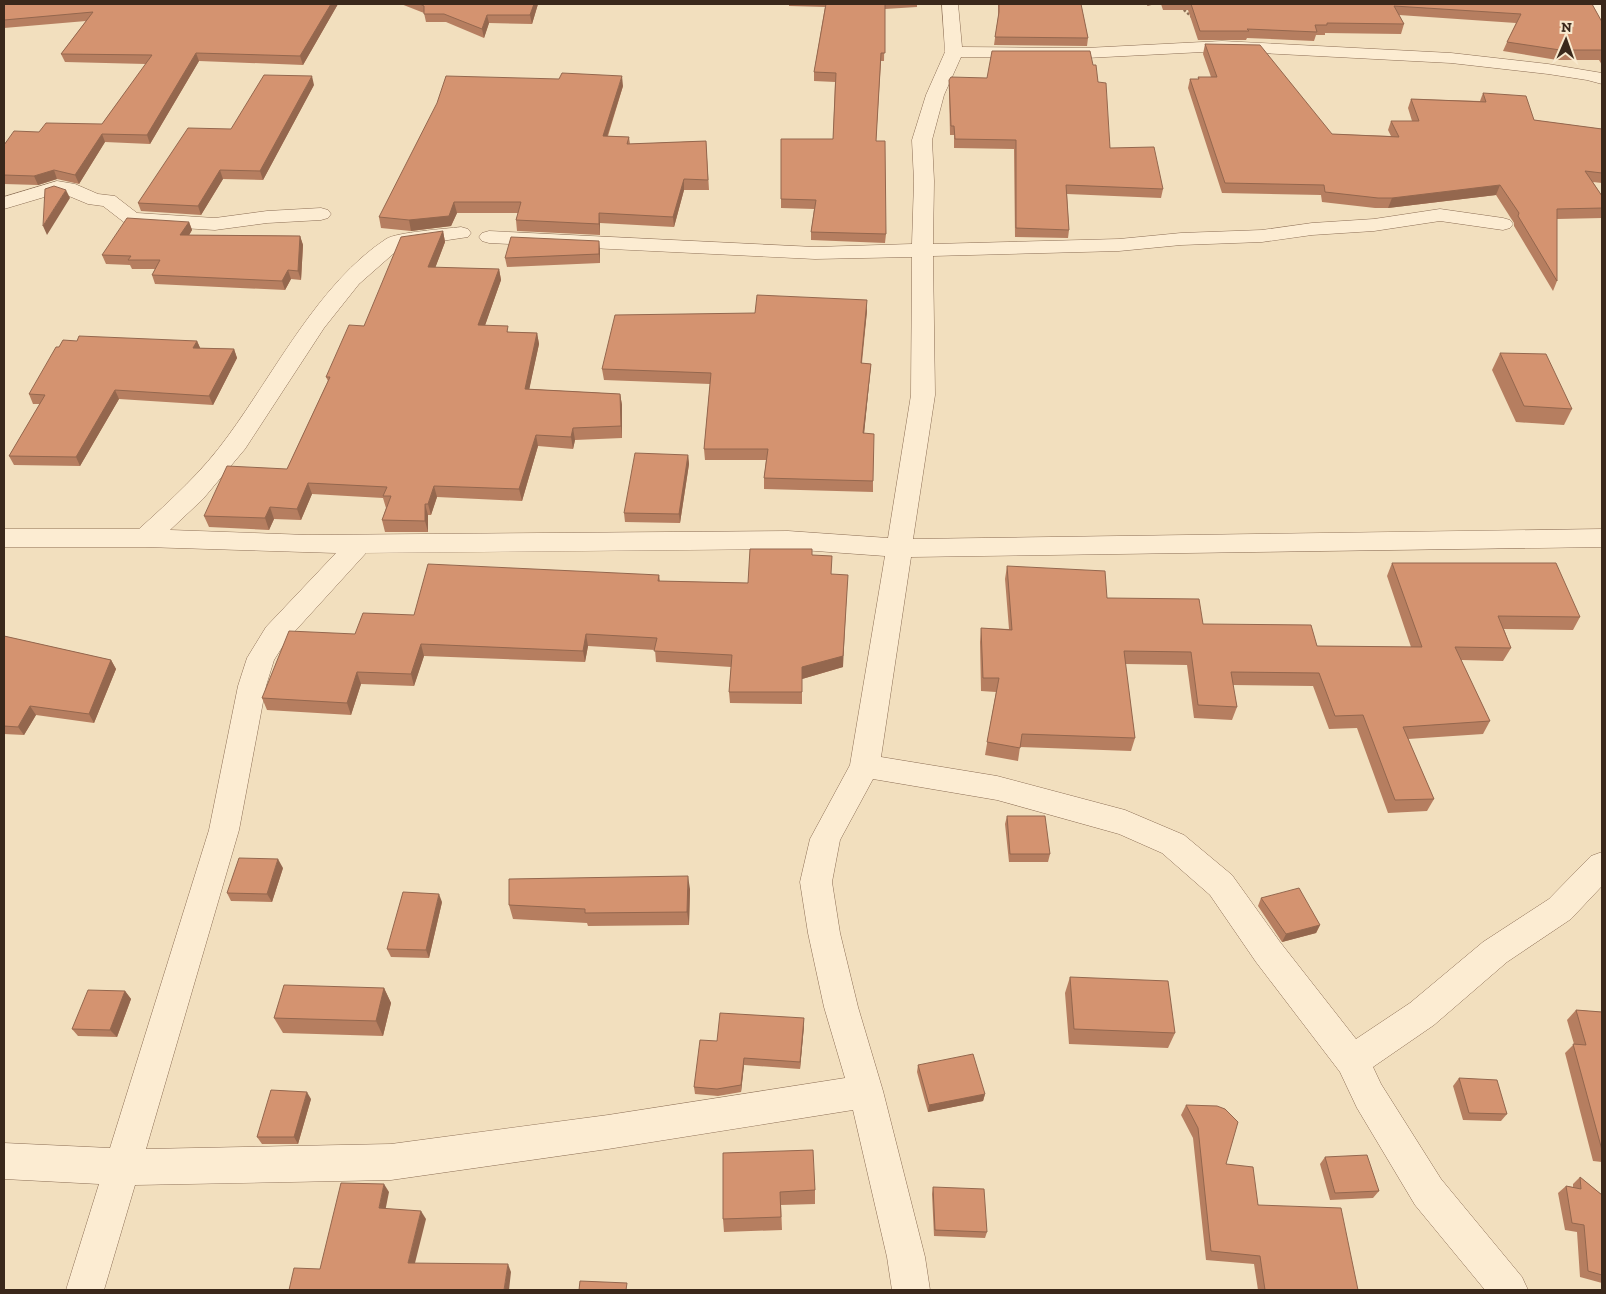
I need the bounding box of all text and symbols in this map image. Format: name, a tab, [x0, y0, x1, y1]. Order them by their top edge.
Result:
north arrow	[1541, 15, 1591, 65]
text: N	[1561, 19, 1572, 36]

